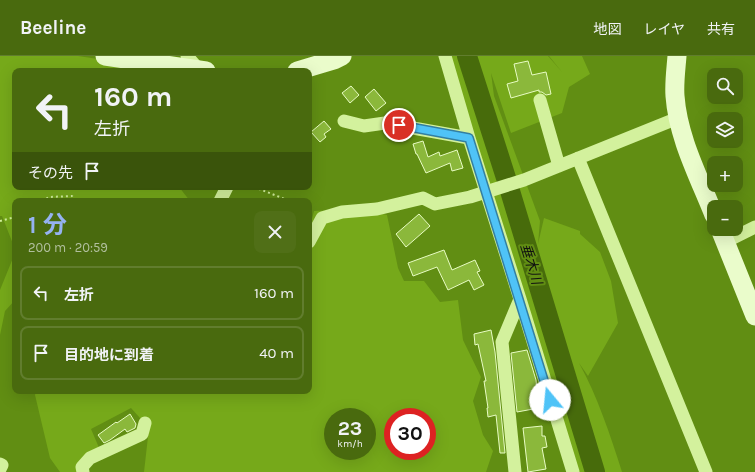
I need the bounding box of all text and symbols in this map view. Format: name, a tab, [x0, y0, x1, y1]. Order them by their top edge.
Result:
text: Beeline	[20, 17, 86, 39]
text: 地図	[593, 21, 621, 38]
text: レイヤ	[643, 21, 685, 38]
text: 共有	[707, 21, 735, 38]
map controls	[707, 68, 743, 236]
button: search	[707, 68, 743, 104]
text: 160 m	[94, 80, 172, 113]
icon: left	[28, 84, 80, 136]
pin	[382, 108, 416, 142]
button: layers	[707, 112, 743, 148]
icon: arrive	[388, 114, 410, 136]
text: 左折	[94, 118, 130, 140]
button: +	[707, 156, 743, 192]
icon: arrive	[81, 160, 103, 182]
text: その先	[28, 164, 73, 182]
button: −	[707, 200, 743, 236]
text: 1 分	[28, 211, 67, 239]
button: close	[254, 211, 296, 253]
text: 200 m · 20:59	[28, 240, 108, 255]
water label: 垂木川	[517, 241, 546, 288]
icon: left	[30, 282, 52, 304]
text: 160 m	[254, 284, 294, 302]
text: 左折	[64, 286, 94, 304]
icon: arrive	[30, 342, 52, 364]
text: 40 m	[259, 344, 294, 362]
text: 目的地に到着	[64, 346, 154, 364]
position arrow	[529, 379, 571, 421]
speed limit sign: 30	[384, 408, 436, 460]
text: 23	[338, 417, 362, 440]
text: km/h	[337, 438, 363, 450]

